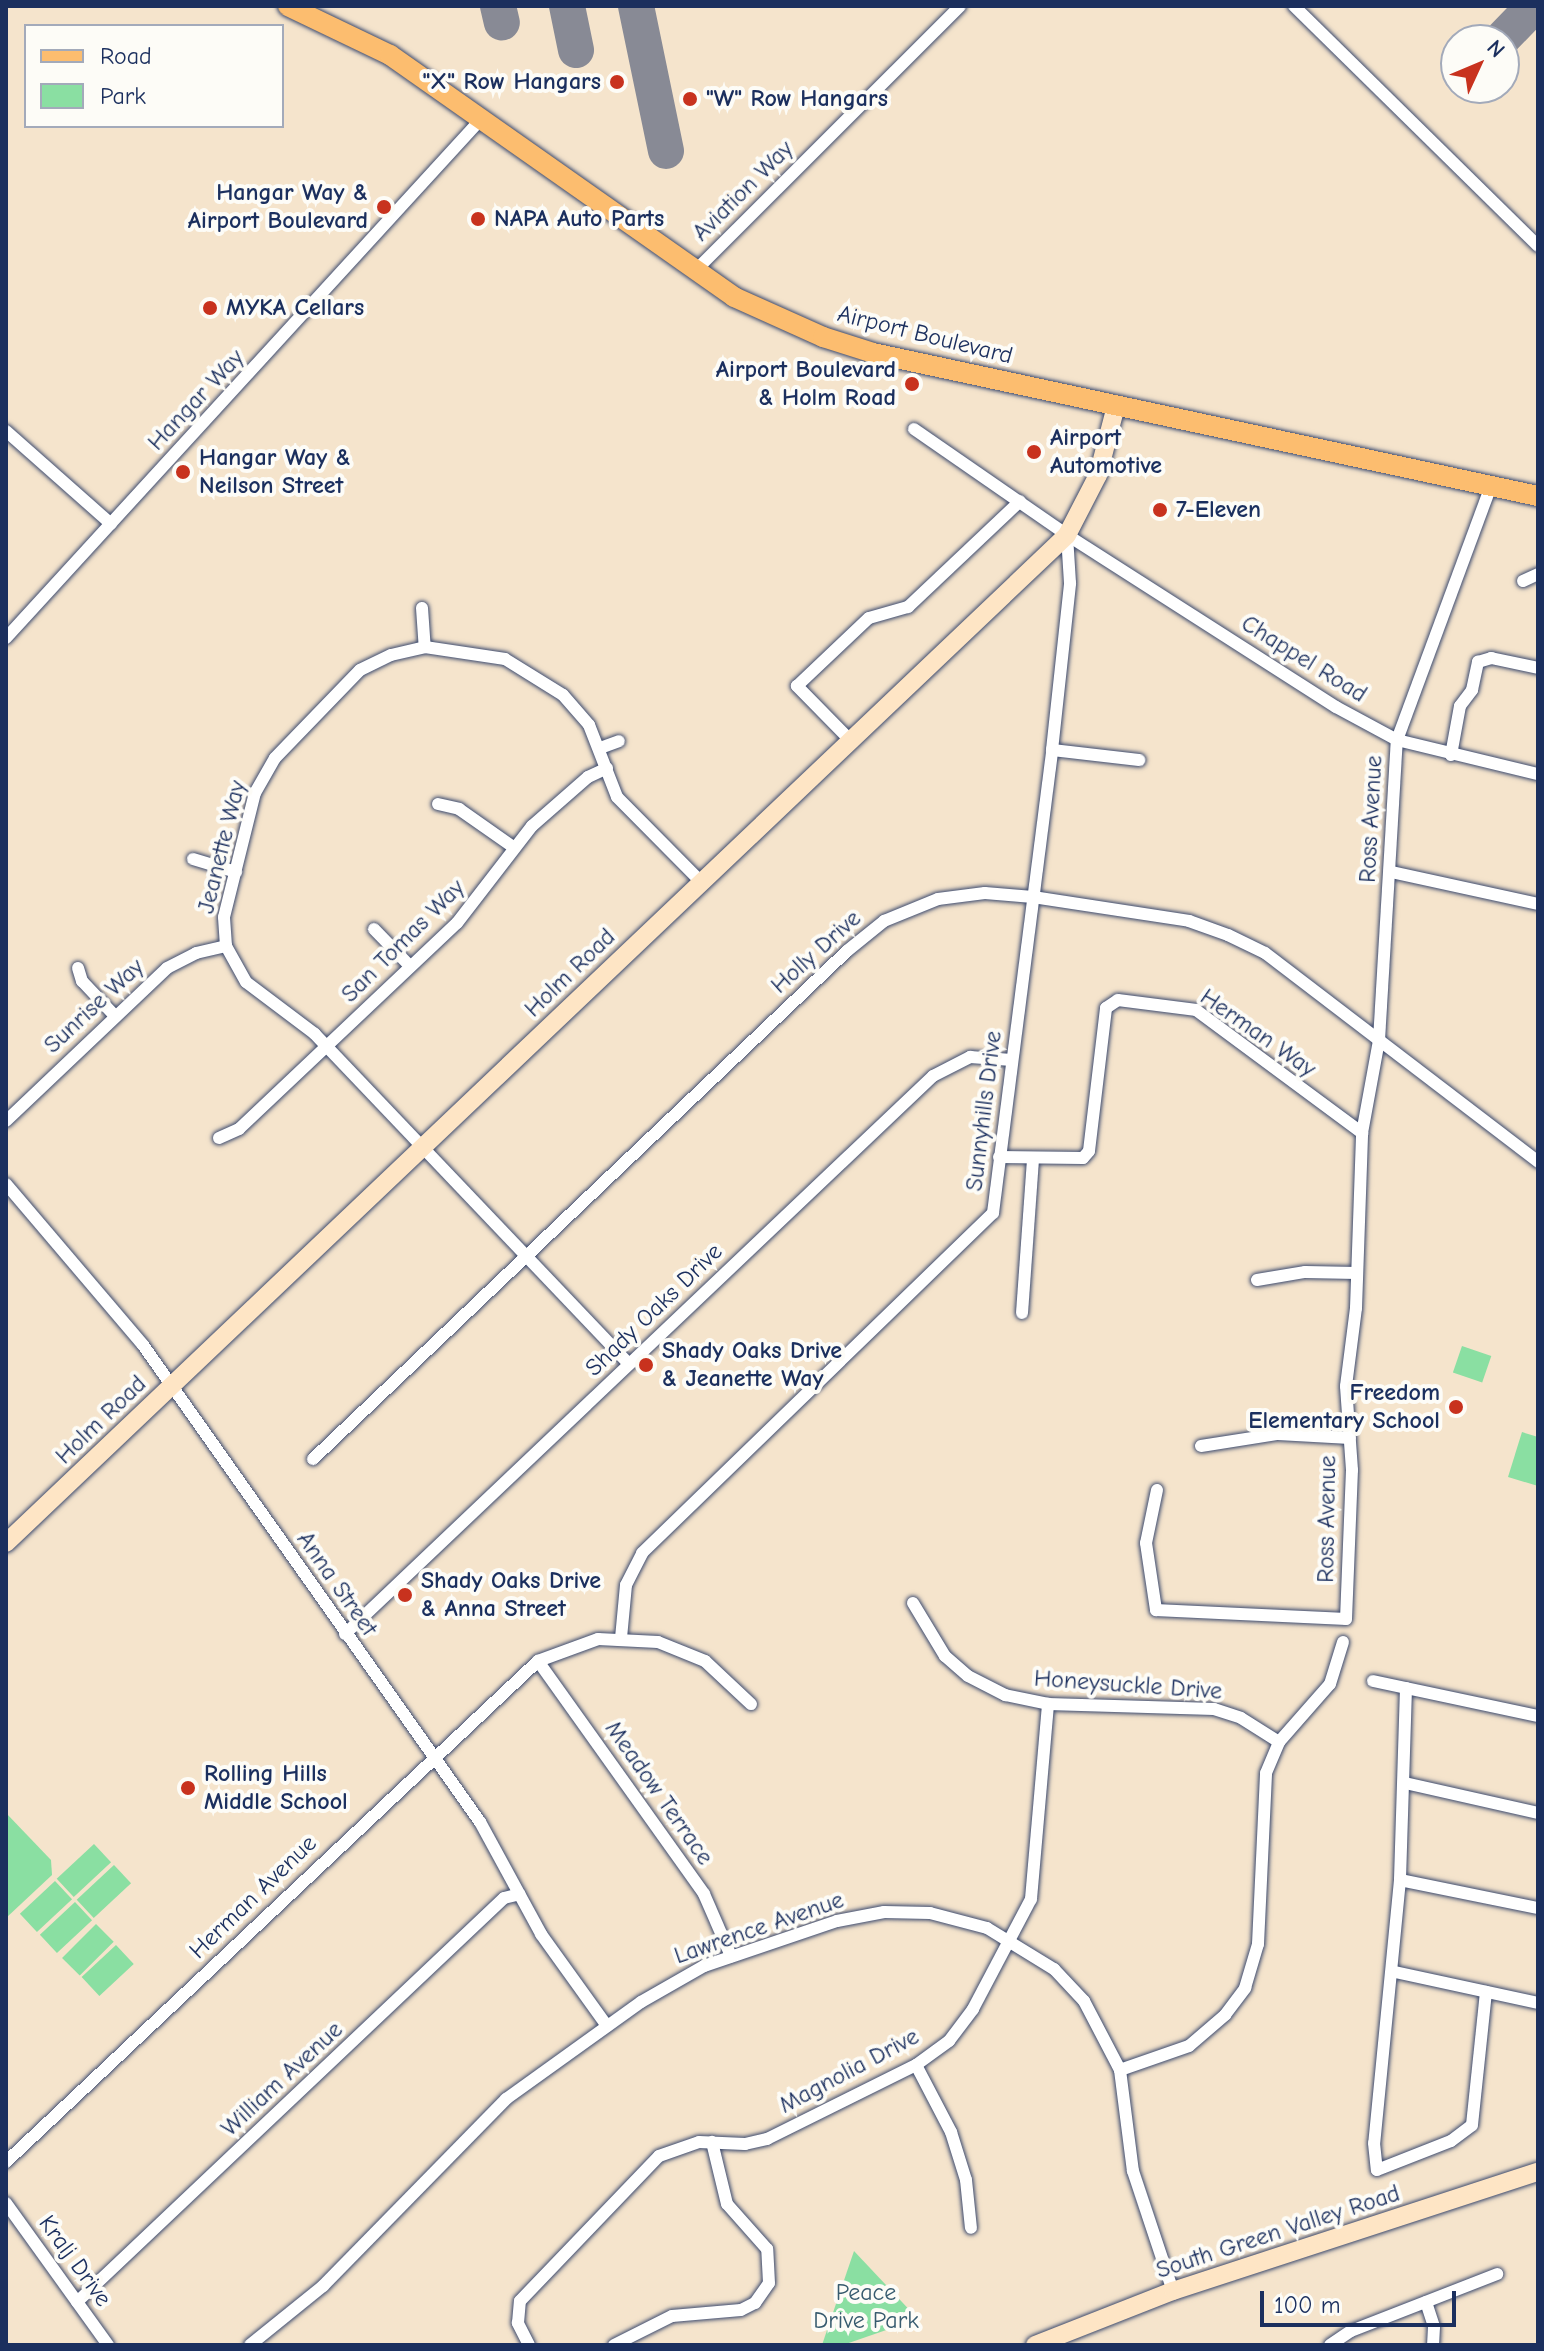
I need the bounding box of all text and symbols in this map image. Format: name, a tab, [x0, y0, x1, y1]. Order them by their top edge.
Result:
legend	[24, 24, 284, 128]
north arrow	[1440, 24, 1520, 104]
text: N	[1481, 35, 1510, 63]
text: Road	[100, 42, 152, 70]
place label: "X" Row Hangars	[422, 68, 601, 96]
marker: "X" Row Hangars	[608, 73, 626, 91]
text: Park	[100, 82, 146, 110]
place label: "W" Row Hangars	[706, 85, 888, 113]
marker: "W" Row Hangars	[681, 90, 699, 108]
street label: Aviation Way	[687, 135, 799, 247]
place label: Hangar Way & Airport Boulevard	[188, 179, 368, 235]
marker: Hangar Way & Airport Boulevard	[375, 198, 393, 216]
place label: NAPA Auto Parts	[494, 205, 664, 233]
marker: NAPA Auto Parts	[469, 210, 487, 228]
place label: MYKA Cellars	[226, 294, 364, 322]
marker: MYKA Cellars	[201, 299, 219, 317]
street label: Airport Boulevard	[835, 299, 1015, 371]
street label: Hangar Way	[142, 343, 250, 457]
place label: Airport Boulevard & Holm Road	[716, 356, 896, 412]
marker: Airport Boulevard & Holm Road	[903, 375, 921, 393]
place label: Airport Automotive	[1050, 424, 1162, 480]
marker: Airport Automotive	[1025, 443, 1043, 461]
place label: Hangar Way & Neilson Street	[199, 444, 351, 500]
marker: Hangar Way & Neilson Street	[174, 463, 192, 481]
place label: 7-Eleven	[1176, 496, 1261, 524]
marker: 7-Eleven	[1151, 501, 1169, 519]
street label: Chappel Road	[1236, 609, 1372, 709]
street label: Ross Avenue	[1353, 755, 1389, 883]
street label: Jeanette Way	[192, 778, 252, 916]
street label: San Tomas Way	[335, 873, 471, 1009]
street label: Holly Drive	[765, 904, 867, 1000]
street label: Holm Road	[519, 923, 621, 1023]
street label: Sunrise Way	[38, 953, 150, 1059]
street label: Herman Way	[1195, 983, 1321, 1083]
street label: Sunnyhills Drive	[960, 1029, 1008, 1193]
street label: Shady Oaks Drive	[580, 1237, 728, 1383]
place label: Shady Oaks Drive & Jeanette Way	[662, 1337, 842, 1393]
marker: Shady Oaks Drive & Jeanette Way	[637, 1356, 655, 1374]
street label: Holm Road	[50, 1370, 152, 1470]
place label: Freedom Elementary School	[1248, 1379, 1440, 1435]
marker: Freedom Elementary School	[1447, 1398, 1465, 1416]
street label: Ross Avenue	[1311, 1455, 1343, 1583]
street label: Anna Street	[291, 1526, 383, 1642]
place label: Shady Oaks Drive & Anna Street	[421, 1567, 601, 1623]
marker: Shady Oaks Drive & Anna Street	[396, 1586, 414, 1604]
street label: Honeysuckle Drive	[1033, 1664, 1223, 1706]
street label: Meadow Terrace	[599, 1715, 719, 1871]
place label: Rolling Hills Middle School	[204, 1760, 348, 1816]
marker: Rolling Hills Middle School	[179, 1779, 197, 1797]
street label: Herman Avenue	[183, 1829, 323, 1965]
street label: Lawrence Avenue	[670, 1886, 848, 1970]
street label: William Avenue	[215, 2015, 349, 2143]
street label: Magnolia Drive	[774, 2022, 924, 2120]
street label: South Green Valley Road	[1153, 2179, 1403, 2285]
street label: Kralj Drive	[32, 2210, 118, 2312]
scale bar	[1264, 2275, 1460, 2325]
park label: Peace Drive Park	[813, 2279, 919, 2335]
text: 100 m	[1274, 2291, 1341, 2319]

